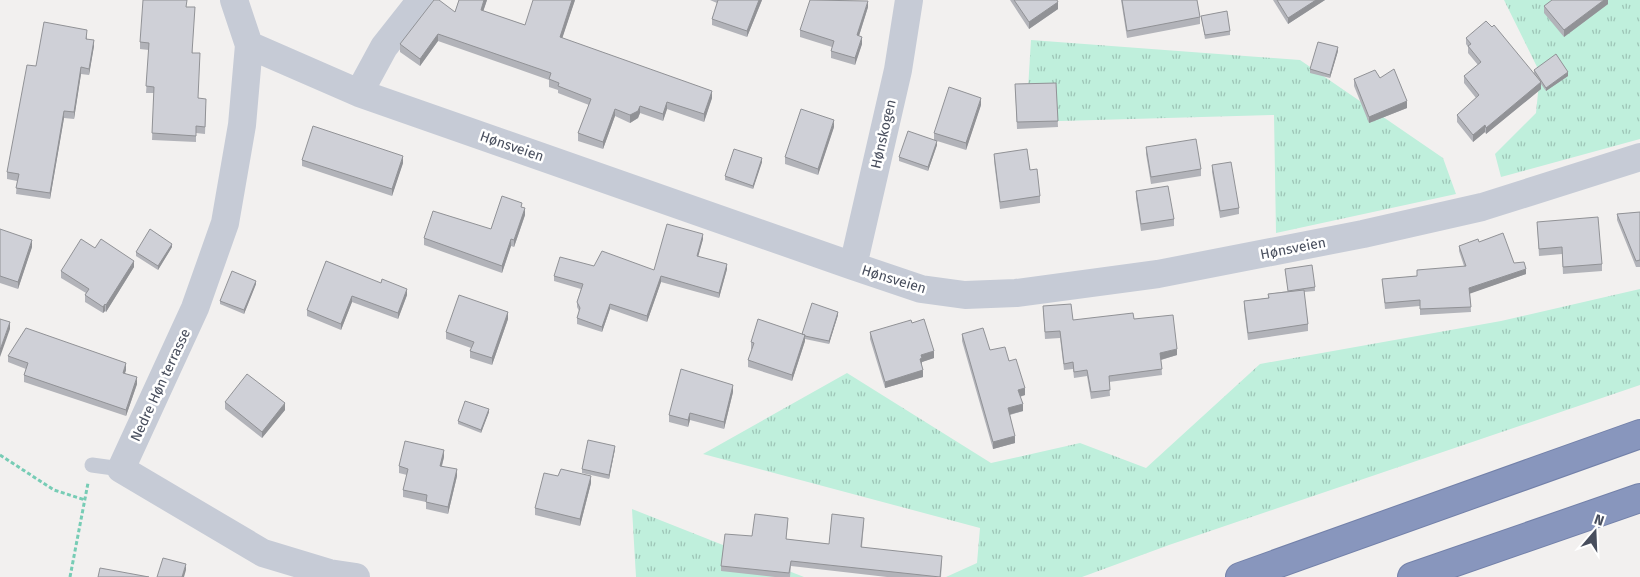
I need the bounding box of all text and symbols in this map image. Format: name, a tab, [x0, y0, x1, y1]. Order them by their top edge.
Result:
street label: Hønskogen	[867, 98, 900, 170]
street label: Hønsveien	[478, 128, 546, 165]
street label: Hønsveien	[1259, 234, 1327, 263]
street label: Hønsveien	[860, 262, 928, 297]
street label: Nedre Høn terrasse	[127, 326, 194, 444]
north arrow	[1570, 507, 1620, 557]
text: N	[1592, 511, 1606, 530]

